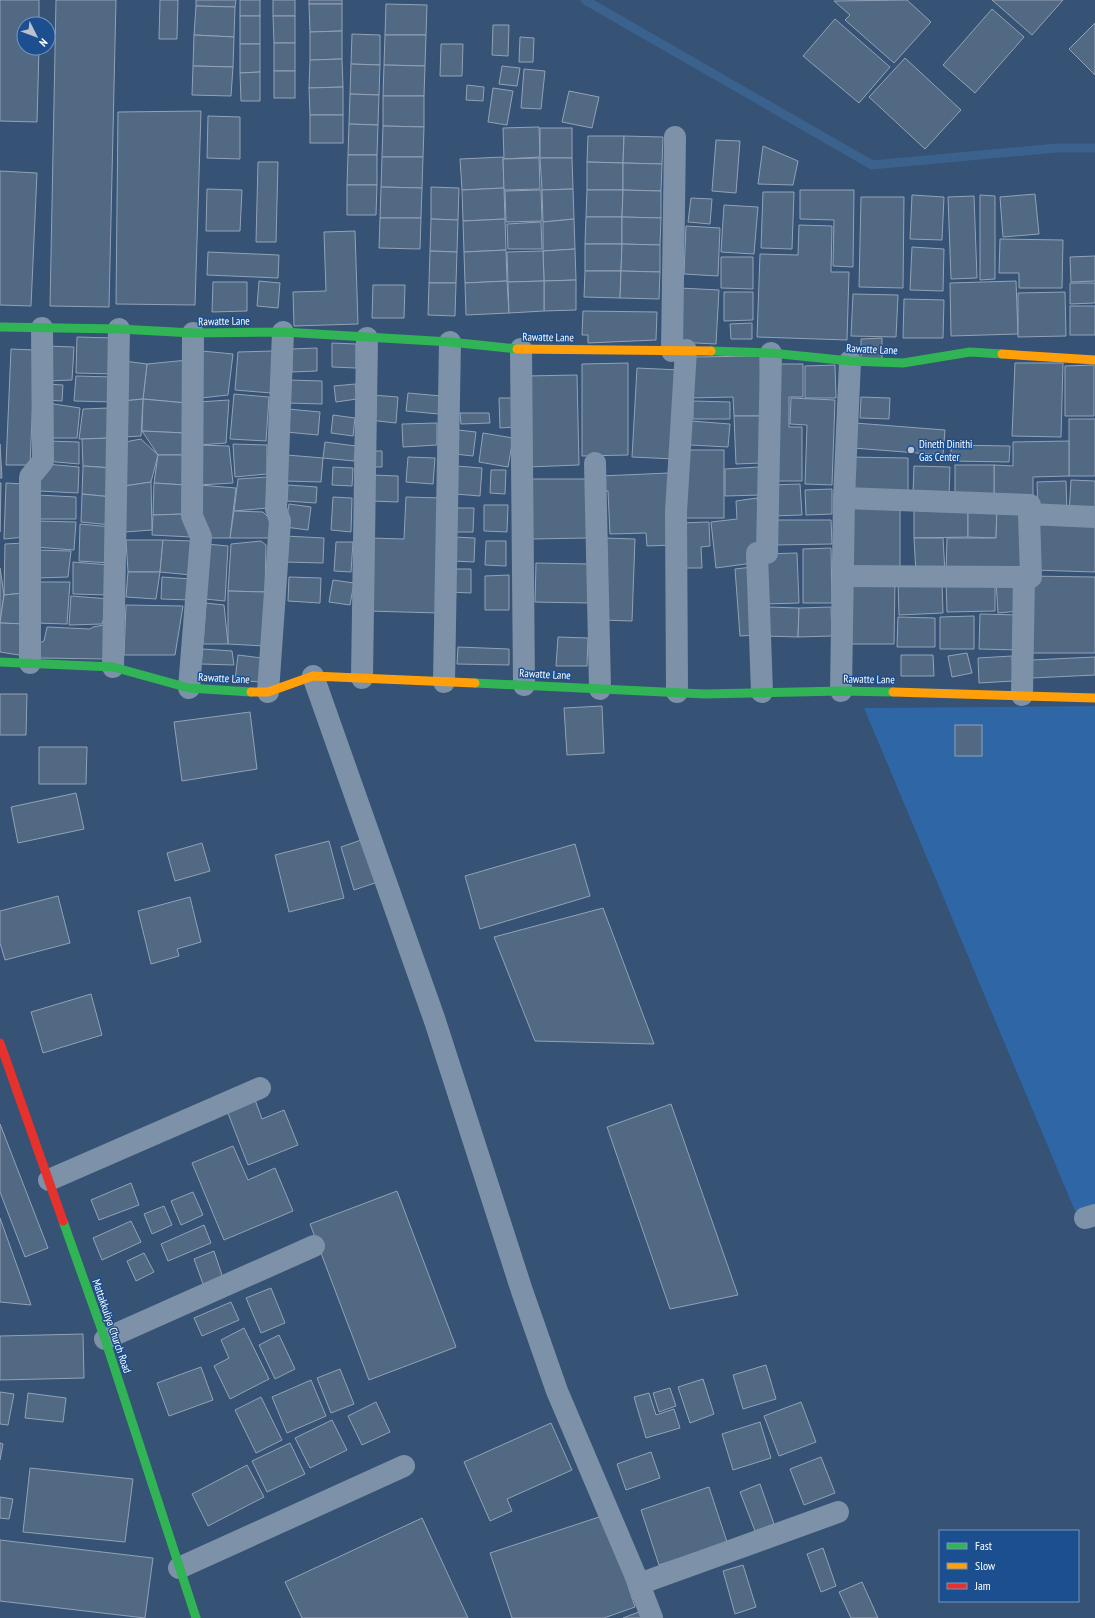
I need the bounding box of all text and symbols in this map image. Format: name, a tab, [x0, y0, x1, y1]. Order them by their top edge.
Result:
north arrow	[16, 16, 56, 56]
text: N	[36, 36, 51, 50]
street label: Rawatte Lane	[198, 314, 250, 328]
street label: Rawatte Lane	[522, 330, 574, 344]
street label: Rawatte Lane	[846, 341, 899, 357]
place label: Dineth Dinithi Gas Center	[919, 437, 972, 464]
marker: Dineth Dinithi Gas Center	[906, 445, 916, 455]
street label: Rawatte Lane	[519, 666, 572, 682]
street label: Rawatte Lane	[198, 670, 251, 686]
street label: Rawatte Lane	[843, 672, 895, 686]
street label: Mattakkuliya Church Road	[89, 1277, 135, 1375]
legend	[939, 1530, 1079, 1602]
text: Fast	[975, 1538, 993, 1553]
text: Slow	[975, 1558, 996, 1573]
text: Jam	[974, 1578, 991, 1593]

